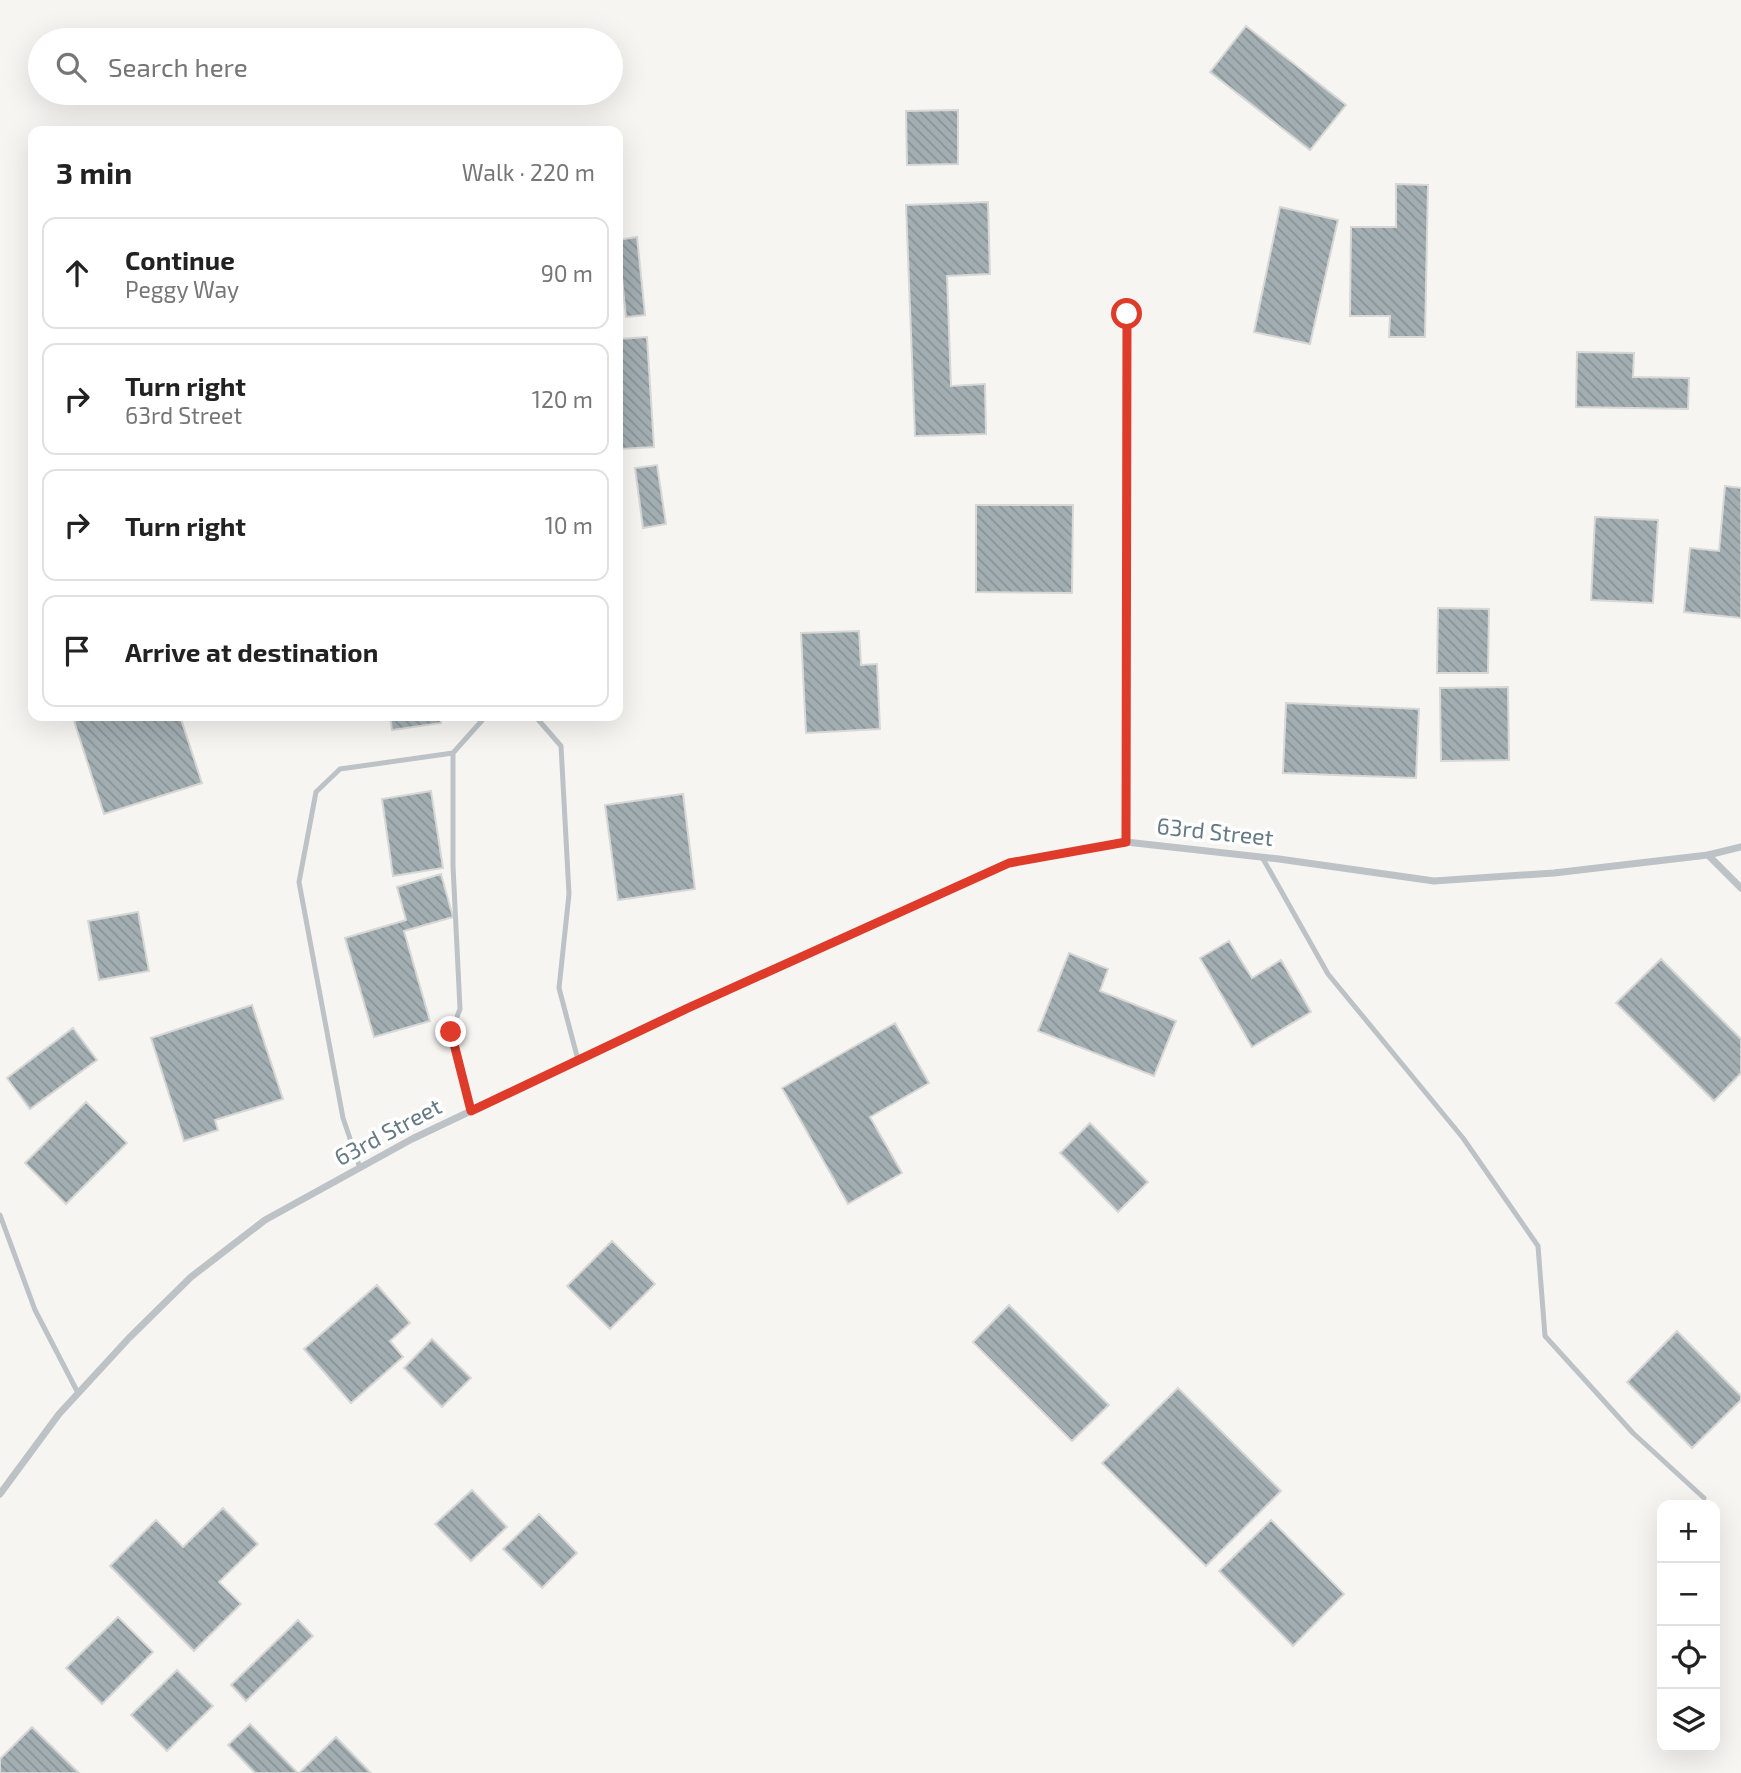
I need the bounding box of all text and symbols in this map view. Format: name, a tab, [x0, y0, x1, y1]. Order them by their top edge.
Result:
search box	[28, 28, 623, 105]
icon: search	[52, 48, 90, 86]
text: Search here	[108, 51, 248, 82]
text: 3 min	[56, 154, 132, 190]
text: Walk · 220 m	[462, 158, 595, 186]
text: Continue	[125, 244, 235, 275]
icon: ahead	[58, 254, 96, 292]
text: 90 m	[541, 259, 593, 287]
text: Peggy Way	[125, 275, 239, 303]
route start	[1111, 298, 1142, 329]
text: Turn right	[125, 370, 246, 401]
icon: right	[58, 380, 96, 418]
text: 120 m	[532, 385, 593, 413]
text: 63rd Street	[125, 401, 242, 429]
icon: right	[58, 506, 96, 544]
text: Turn right	[125, 510, 246, 541]
text: 10 m	[545, 511, 593, 539]
icon: arrive	[58, 632, 96, 670]
text: Arrive at destination	[125, 636, 378, 667]
street label: 63rd Street	[1155, 811, 1275, 851]
route end	[435, 1016, 466, 1047]
street label: 63rd Street	[329, 1091, 446, 1171]
map controls	[1657, 1500, 1720, 1752]
button: +	[1657, 1500, 1720, 1563]
button: −	[1657, 1563, 1720, 1626]
button: locate	[1657, 1626, 1720, 1689]
button: layers	[1657, 1689, 1720, 1752]

